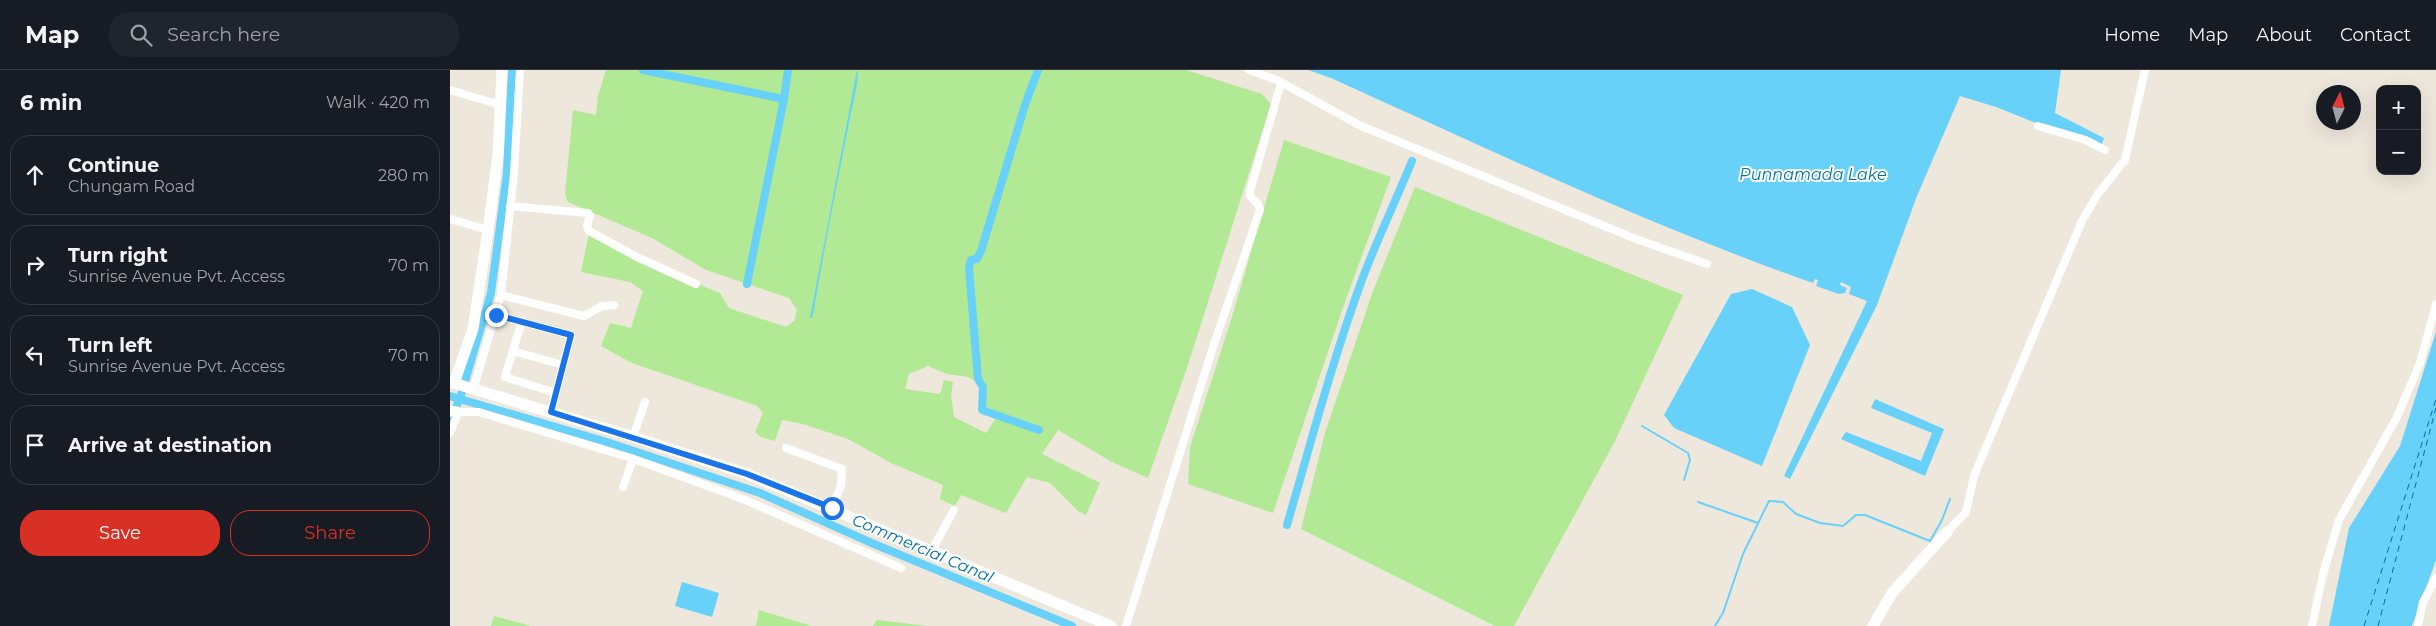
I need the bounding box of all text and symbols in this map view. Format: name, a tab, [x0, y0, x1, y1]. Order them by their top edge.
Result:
search box	[109, 12, 459, 57]
text: Map	[25, 20, 79, 49]
icon: search	[127, 21, 155, 49]
text: Search here	[167, 23, 280, 46]
text: Home	[2104, 24, 2160, 46]
text: Map	[2188, 24, 2228, 46]
text: About	[2256, 24, 2312, 46]
text: Contact	[2340, 24, 2411, 46]
north arrow	[2316, 85, 2361, 130]
map controls	[2376, 85, 2421, 175]
button: +	[2376, 85, 2421, 130]
text: 6 min	[20, 90, 82, 115]
text: Walk · 420 m	[326, 93, 430, 112]
button: −	[2376, 130, 2421, 175]
text: Continue	[68, 154, 159, 177]
icon: ahead	[21, 161, 49, 189]
water label: Punnamada Lake	[1739, 165, 1887, 184]
text: 280 m	[378, 166, 429, 185]
text: Chungam Road	[68, 177, 195, 196]
text: Turn right	[68, 244, 168, 267]
icon: right	[21, 251, 49, 279]
text: 70 m	[388, 256, 429, 275]
text: Sunrise Avenue Pvt. Access	[68, 267, 285, 286]
route end	[485, 304, 508, 327]
text: Turn left	[68, 334, 153, 357]
icon: left	[21, 341, 49, 369]
text: 70 m	[388, 346, 429, 365]
text: Sunrise Avenue Pvt. Access	[68, 357, 285, 376]
icon: arrive	[21, 431, 49, 459]
text: Arrive at destination	[68, 434, 272, 457]
route start	[821, 497, 844, 520]
button: Save	[20, 510, 220, 556]
button: Share	[230, 510, 430, 556]
water label: Commercial Canal	[849, 510, 997, 587]

